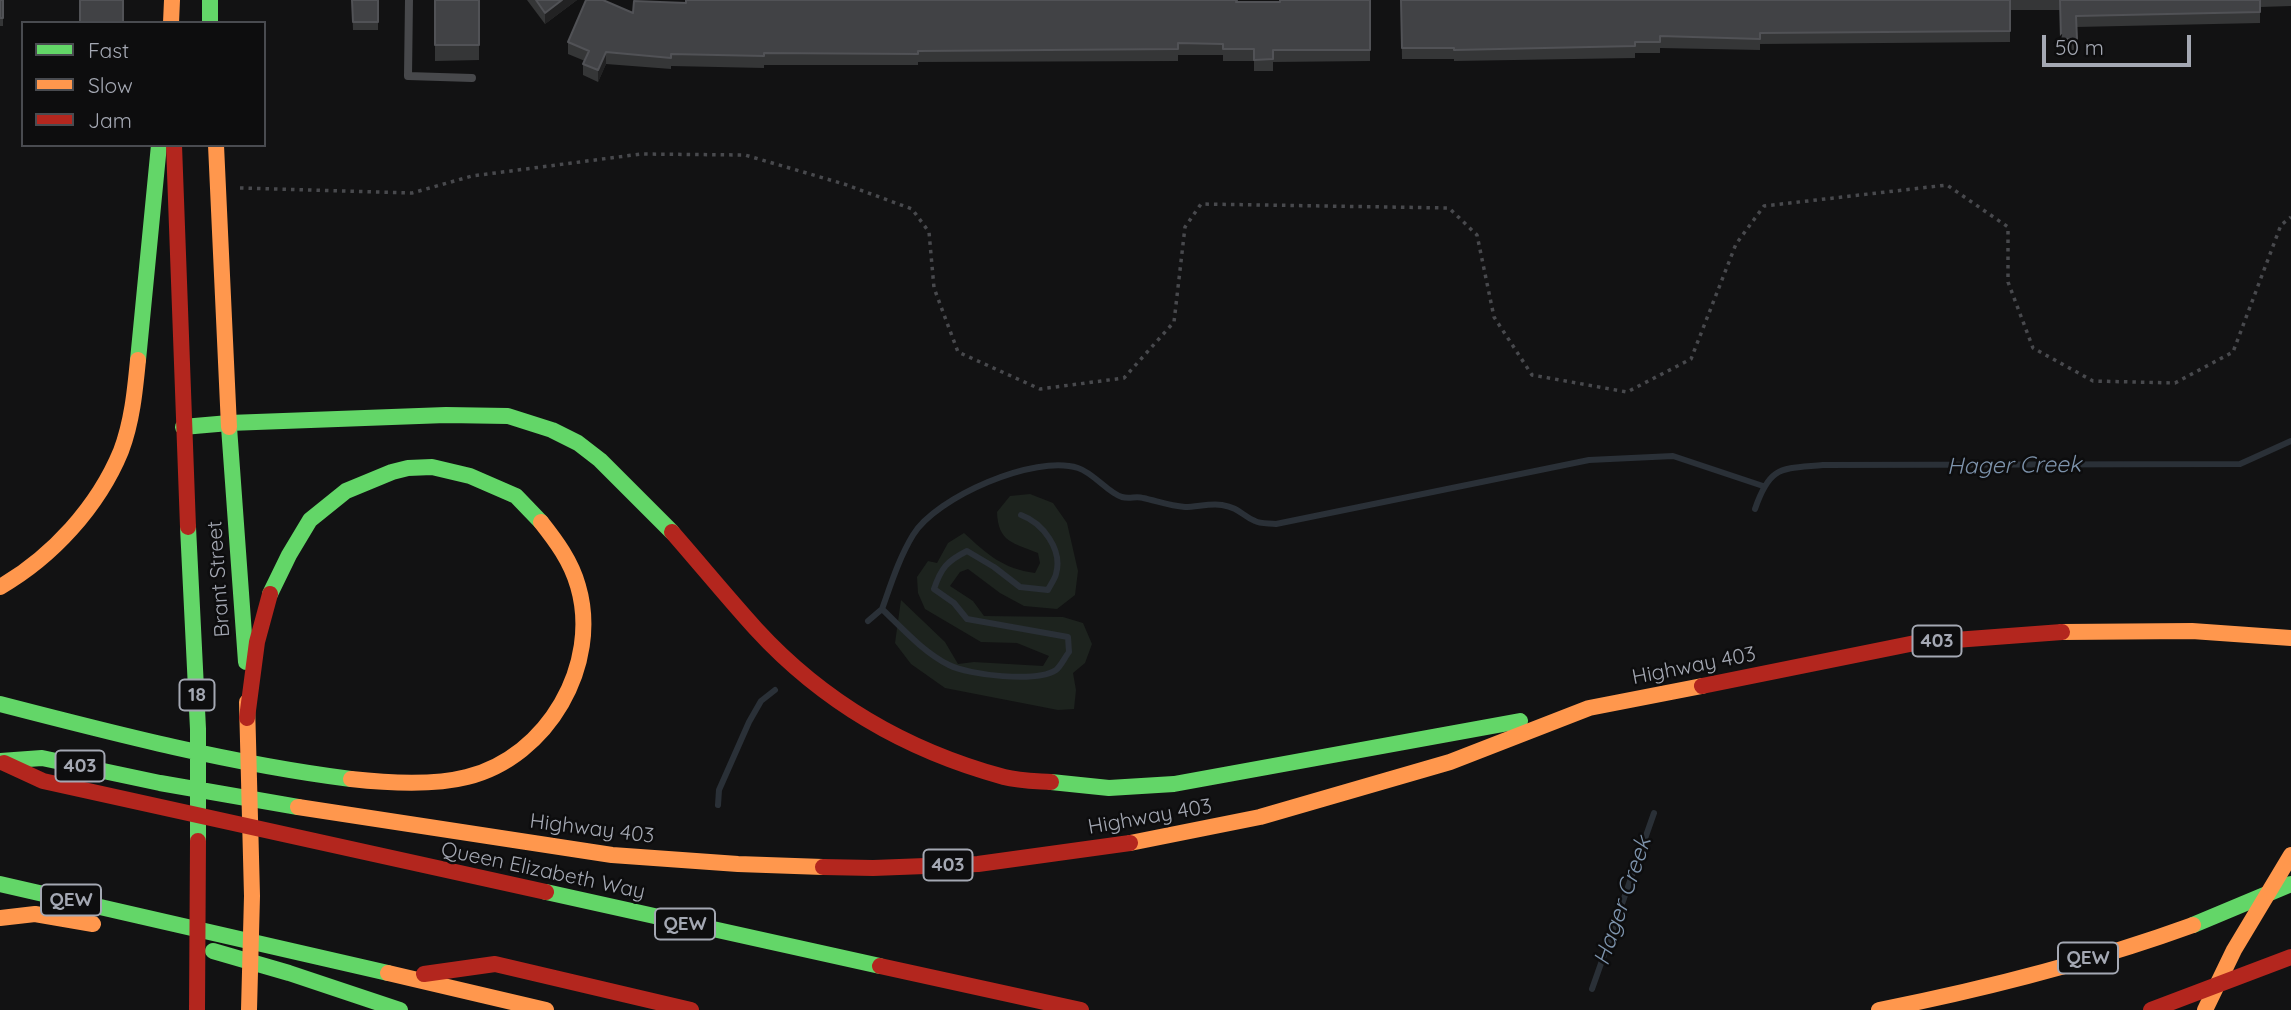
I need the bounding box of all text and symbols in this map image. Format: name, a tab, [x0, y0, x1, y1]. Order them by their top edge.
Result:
legend	[21, 21, 266, 147]
scale bar	[2046, 21, 2195, 65]
text: 50 m	[2055, 34, 2104, 60]
text: Fast	[88, 37, 129, 63]
text: Slow	[88, 72, 133, 98]
text: Jam	[88, 107, 132, 133]
water label: Hager Creek	[1947, 451, 2081, 481]
street label: Brant Street	[202, 520, 236, 638]
road number: 403	[1912, 626, 1962, 656]
street label: Highway 403	[1630, 642, 1758, 690]
road number: 18	[180, 680, 214, 710]
road number: 403	[56, 750, 104, 782]
street label: Highway 403	[1086, 794, 1214, 840]
street label: Highway 403	[528, 809, 656, 849]
water label: Hager Creek	[1588, 833, 1658, 969]
street label: Queen Elizabeth Way	[439, 837, 647, 905]
road number: 403	[923, 850, 972, 880]
road number: QEW	[41, 885, 101, 916]
road number: QEW	[655, 908, 715, 940]
road number: QEW	[2058, 942, 2118, 974]

